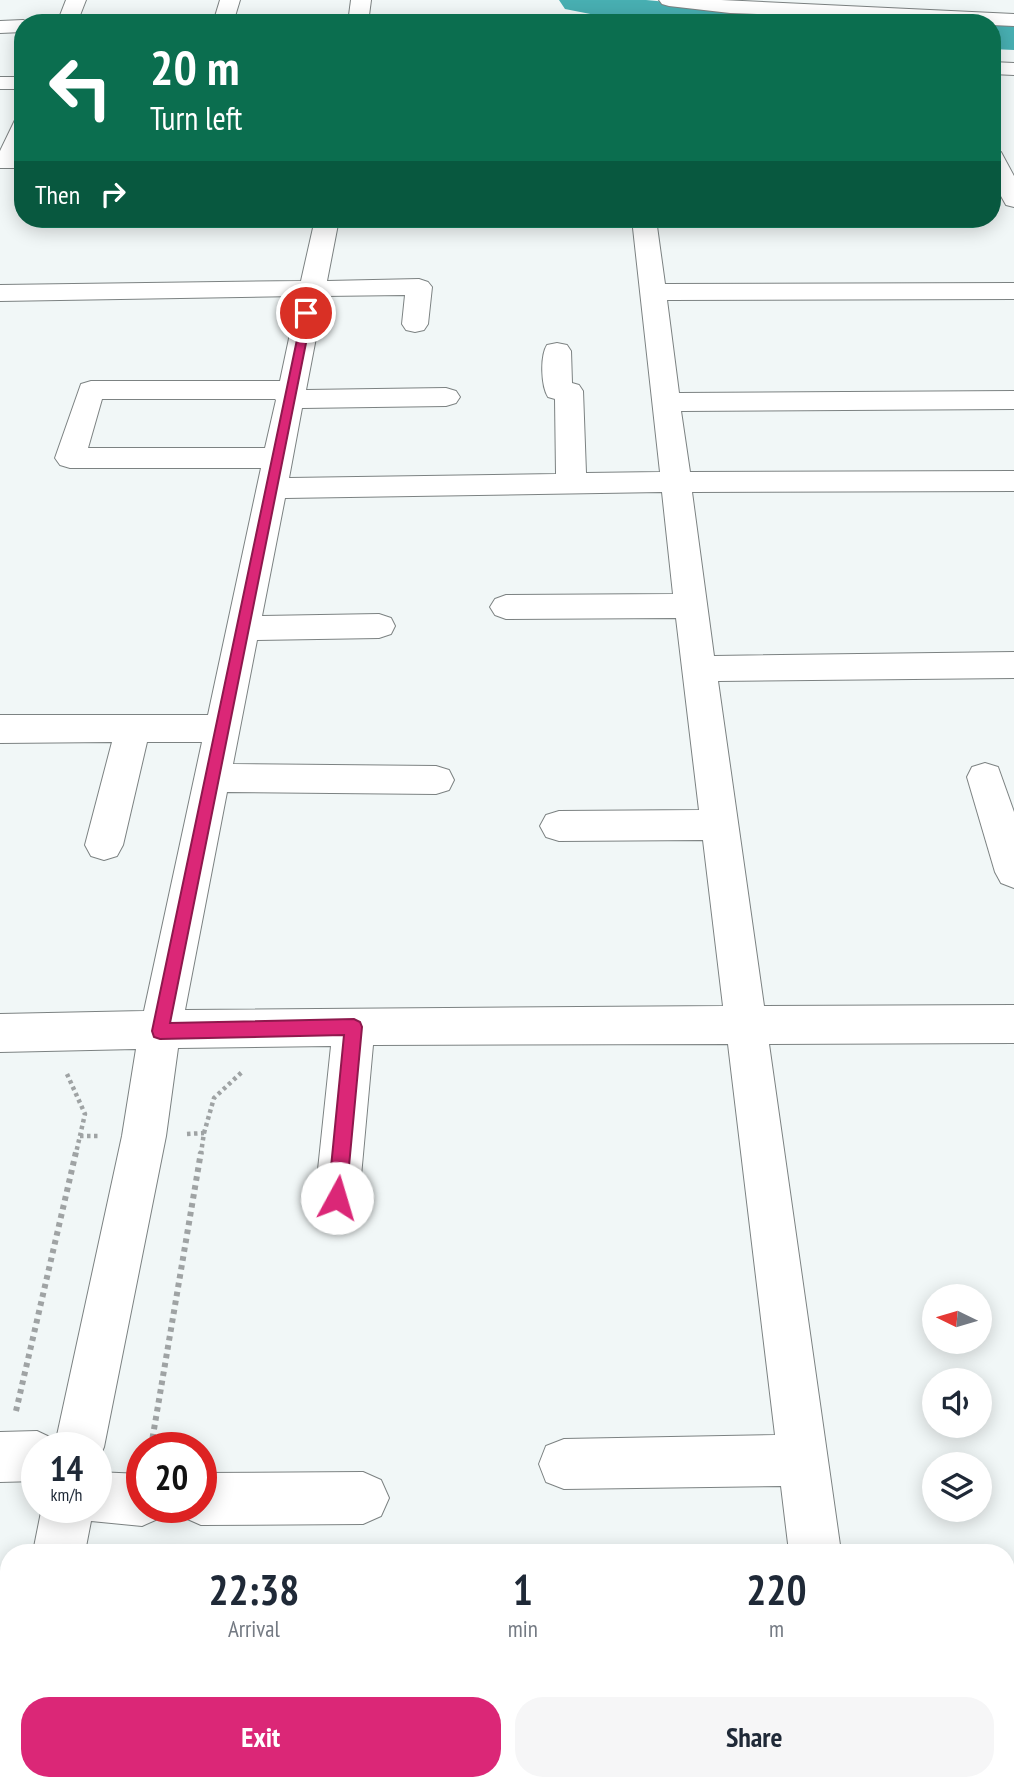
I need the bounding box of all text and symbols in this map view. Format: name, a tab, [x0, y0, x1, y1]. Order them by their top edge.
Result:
text: 20 m	[150, 35, 239, 99]
icon: left	[35, 42, 126, 133]
text: Turn left	[150, 97, 242, 139]
icon: right	[94, 175, 132, 213]
text: Then	[35, 178, 80, 211]
pin	[276, 283, 336, 343]
icon: arrive	[287, 294, 325, 332]
position arrow	[300, 1161, 374, 1235]
north arrow	[922, 1284, 992, 1354]
map controls	[922, 1284, 992, 1522]
button: sound	[922, 1368, 992, 1438]
speed limit sign: 20	[126, 1432, 217, 1523]
text: 14	[50, 1445, 83, 1491]
button: layers	[922, 1452, 992, 1522]
text: km/h	[51, 1483, 82, 1506]
text: 22:38	[208, 1562, 299, 1617]
text: 1	[513, 1562, 533, 1617]
text: 220	[746, 1562, 807, 1617]
text: Arrival	[228, 1614, 280, 1643]
text: min	[508, 1614, 538, 1643]
text: m	[769, 1614, 784, 1643]
button: Exit	[21, 1697, 501, 1777]
button: Share	[515, 1697, 994, 1777]

